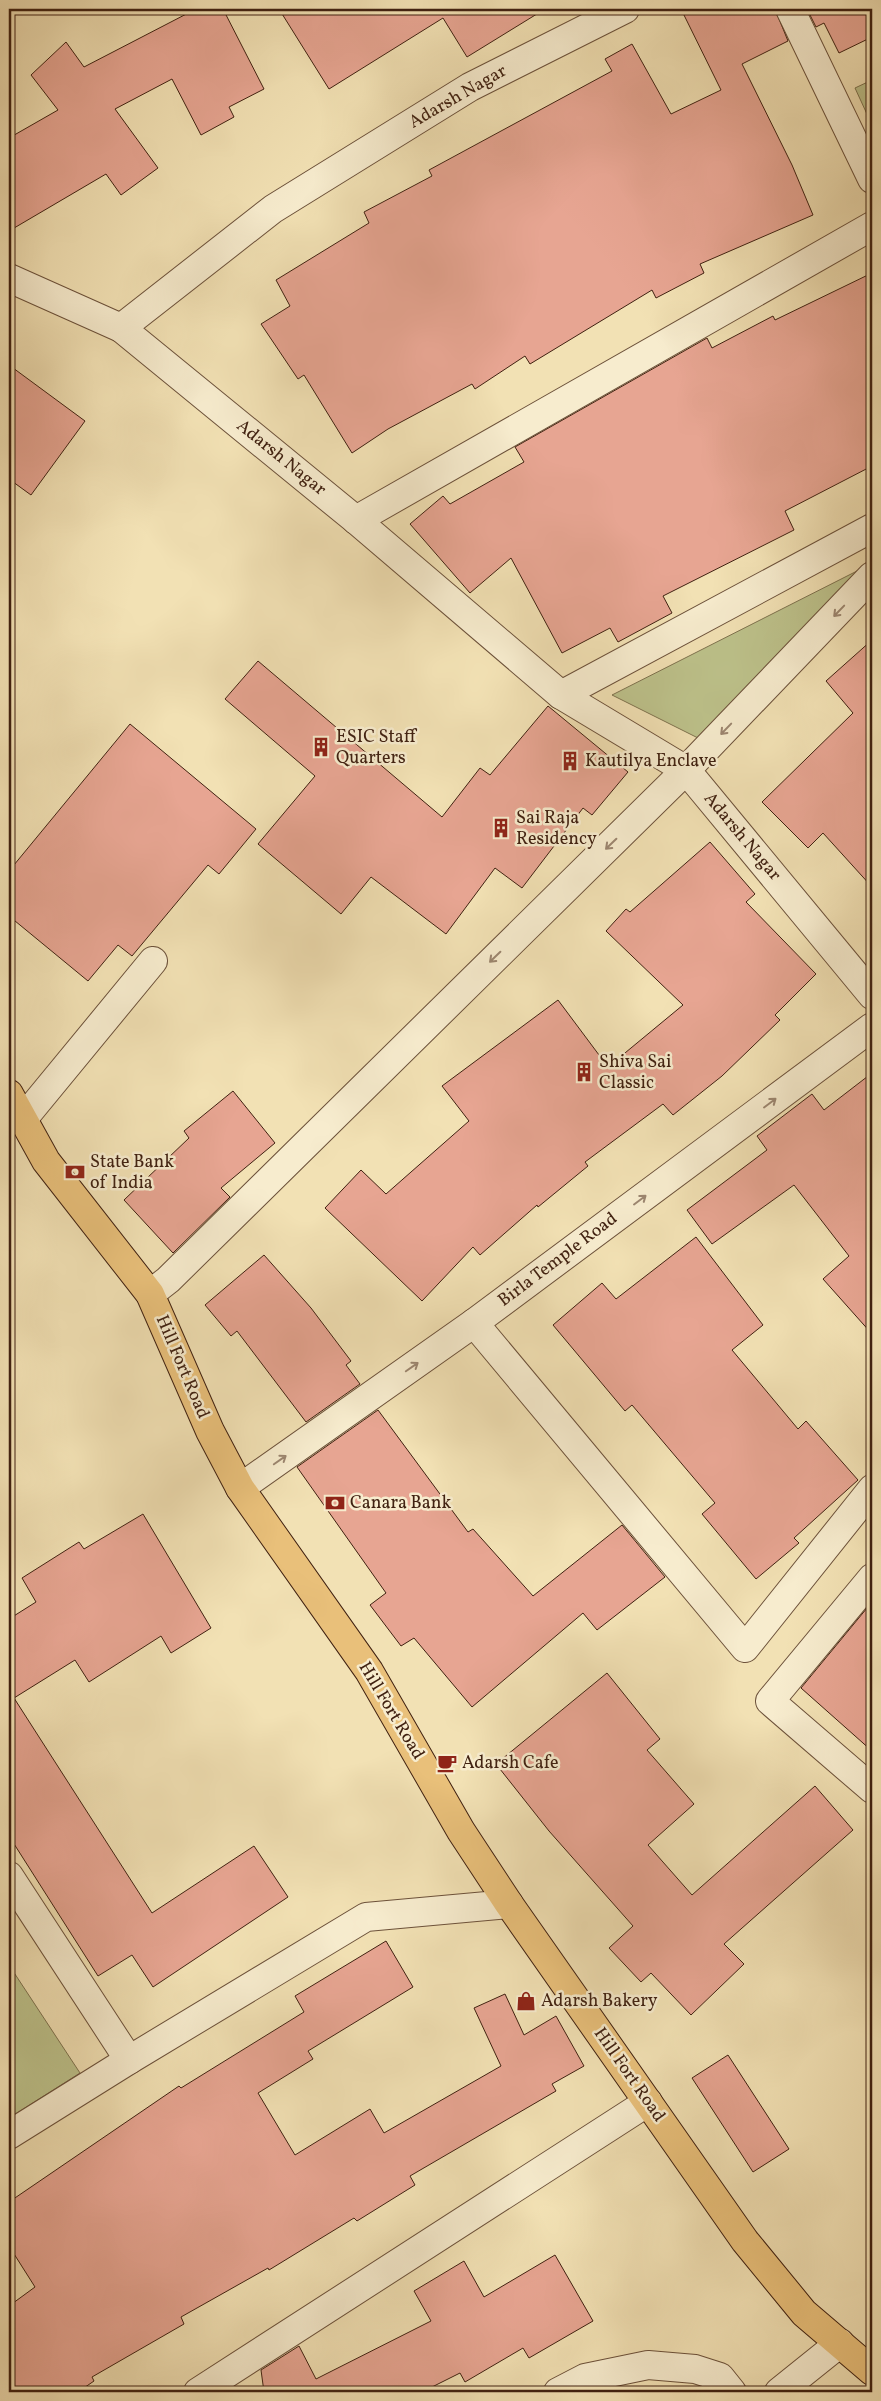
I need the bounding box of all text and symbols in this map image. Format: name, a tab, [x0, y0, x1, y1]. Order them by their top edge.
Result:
street label: Adarsh Nagar	[405, 59, 512, 135]
street label: Adarsh Nagar	[231, 414, 332, 502]
one-way arrow	[833, 605, 845, 618]
one-way arrow	[720, 722, 732, 735]
place label: ESIC Staff Quarters	[336, 725, 418, 771]
building icon: ESIC Staff Quarters	[310, 736, 332, 758]
place label: Kautilya Enclave	[585, 749, 717, 774]
building icon: Kautilya Enclave	[559, 750, 581, 772]
street label: Adarsh Nagar	[697, 787, 787, 887]
place label: Sai Raja Residency	[516, 806, 597, 852]
building icon: Sai Raja Residency	[490, 817, 512, 839]
one-way arrow	[605, 838, 618, 850]
one-way arrow	[489, 951, 502, 963]
place label: Shiva Sai Classic	[599, 1050, 671, 1096]
building icon: Shiva Sai Classic	[573, 1061, 595, 1083]
one-way arrow	[763, 1098, 777, 1108]
place label: State Bank of India	[90, 1150, 174, 1196]
bank icon: State Bank of India	[64, 1161, 86, 1183]
one-way arrow	[633, 1194, 646, 1205]
street label: Birla Temple Road	[493, 1207, 623, 1313]
street label: Hill Fort Road	[149, 1311, 215, 1423]
one-way arrow	[405, 1362, 419, 1372]
one-way arrow	[272, 1455, 286, 1465]
place label: Canara Bank	[350, 1491, 451, 1516]
bank icon: Canara Bank	[324, 1492, 346, 1514]
street label: Hill Fort Road	[352, 1657, 430, 1765]
place label: Adarsh Cafe	[462, 1751, 558, 1776]
cafe icon: Adarsh Cafe	[436, 1752, 458, 1774]
place label: Adarsh Bakery	[541, 1989, 658, 2014]
shop icon: Adarsh Bakery	[515, 1990, 537, 2012]
street label: Hill Fort Road	[587, 2023, 671, 2127]

